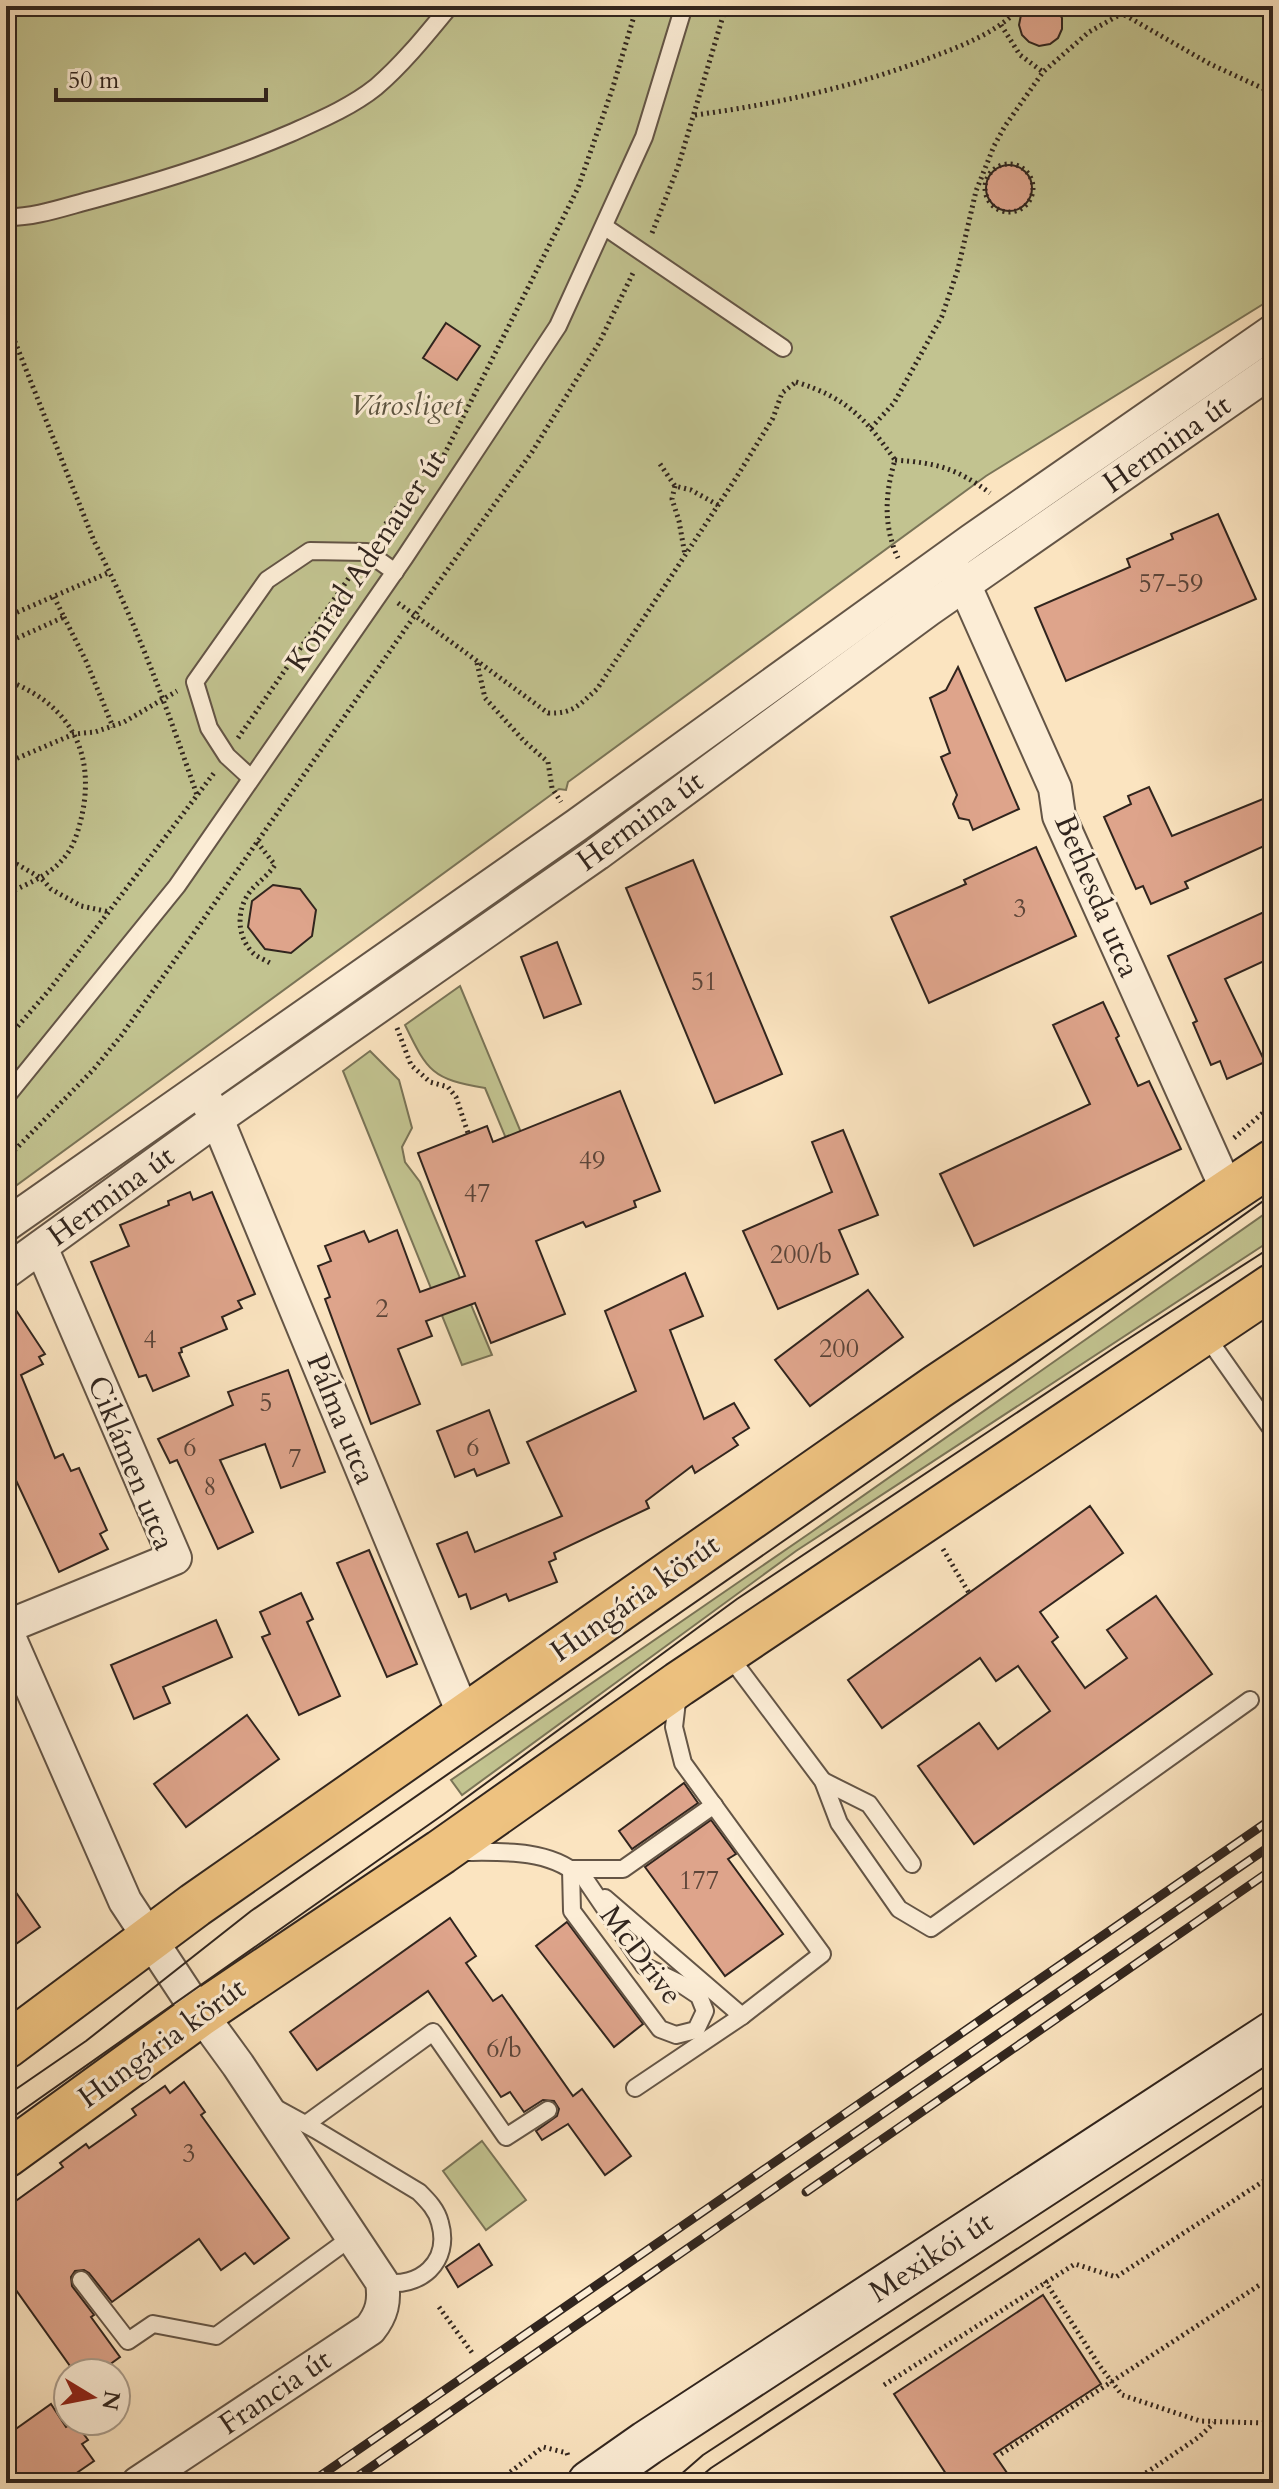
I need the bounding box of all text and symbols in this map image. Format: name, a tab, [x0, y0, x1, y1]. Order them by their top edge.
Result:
scale bar	[56, 52, 266, 102]
text: 50 m	[68, 64, 120, 97]
park label: Városliget	[350, 385, 463, 426]
street label: Hermina út	[1095, 385, 1240, 503]
street label: Konrad Adenauer út	[276, 442, 456, 680]
house number: 57-59	[1139, 566, 1203, 601]
street label: Hermina út	[568, 761, 712, 881]
street label: Bethesda utca	[1044, 808, 1150, 984]
house number: 3	[1013, 891, 1027, 926]
house number: 51	[691, 964, 717, 999]
street label: Hermina út	[39, 1136, 183, 1256]
house number: 49	[579, 1143, 605, 1178]
house number: 47	[464, 1176, 490, 1211]
house number: 200/b	[770, 1237, 832, 1272]
house number: 2	[375, 1291, 389, 1326]
house number: 4	[143, 1322, 157, 1357]
house number: 200	[819, 1331, 859, 1366]
street label: Pálma utca	[296, 1348, 386, 1490]
street label: Ciklámen utca	[77, 1370, 185, 1556]
house number: 5	[259, 1385, 273, 1420]
house number: 6	[183, 1430, 197, 1465]
house number: 6	[466, 1430, 480, 1465]
house number: 7	[288, 1441, 302, 1476]
house number: 8	[203, 1469, 217, 1504]
street label: Hungária körút	[542, 1524, 728, 1672]
house number: 177	[679, 1863, 719, 1898]
street label: McDrive	[590, 1897, 692, 2013]
street label: Hungária körút	[70, 1968, 255, 2118]
house number: 6/b	[486, 2031, 522, 2066]
house number: 3	[182, 2136, 196, 2171]
street label: Mexikói út	[861, 2201, 1001, 2312]
street label: Francia út	[211, 2339, 340, 2445]
north arrow	[52, 2357, 132, 2437]
text: N	[94, 2388, 127, 2412]

